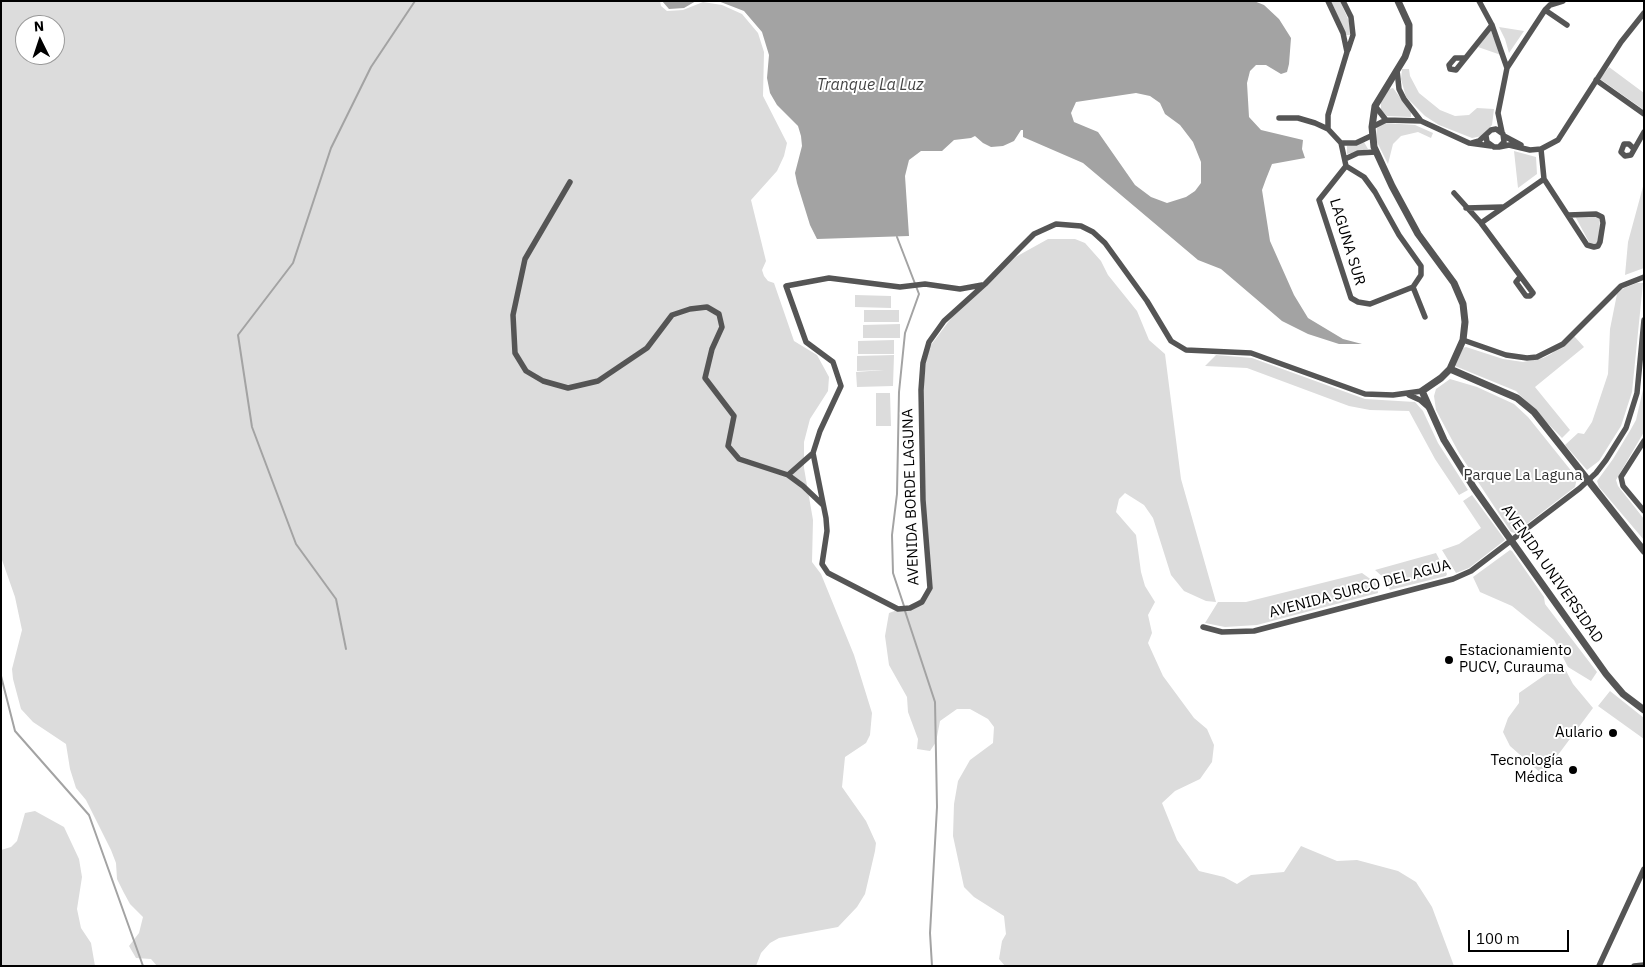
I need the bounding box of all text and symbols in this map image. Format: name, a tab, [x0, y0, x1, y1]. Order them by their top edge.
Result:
north arrow	[15, 15, 65, 65]
text: N	[33, 17, 45, 35]
water label: Tranque La Luz	[817, 75, 923, 95]
street label: LAGUNA SUR	[1325, 196, 1369, 288]
street label: AVENIDA BORDE LAGUNA	[899, 408, 923, 586]
park label: Parque La Laguna	[1464, 467, 1582, 485]
street label: AVENIDA UNIVERSIDAD	[1497, 501, 1607, 647]
street label: AVENIDA SURCO DEL AGUA	[1267, 556, 1453, 622]
place label: Estacionamiento PUCV, Curauma	[1459, 642, 1572, 677]
marker: Estacionamiento PUCV, Curauma	[1443, 654, 1455, 666]
place label: Aulario	[1555, 724, 1603, 742]
marker: Aulario	[1607, 727, 1619, 739]
place label: Tecnología Médica	[1491, 752, 1563, 787]
marker: Tecnología Médica	[1567, 764, 1579, 776]
scale bar	[1470, 920, 1571, 952]
text: 100 m	[1476, 929, 1520, 948]

